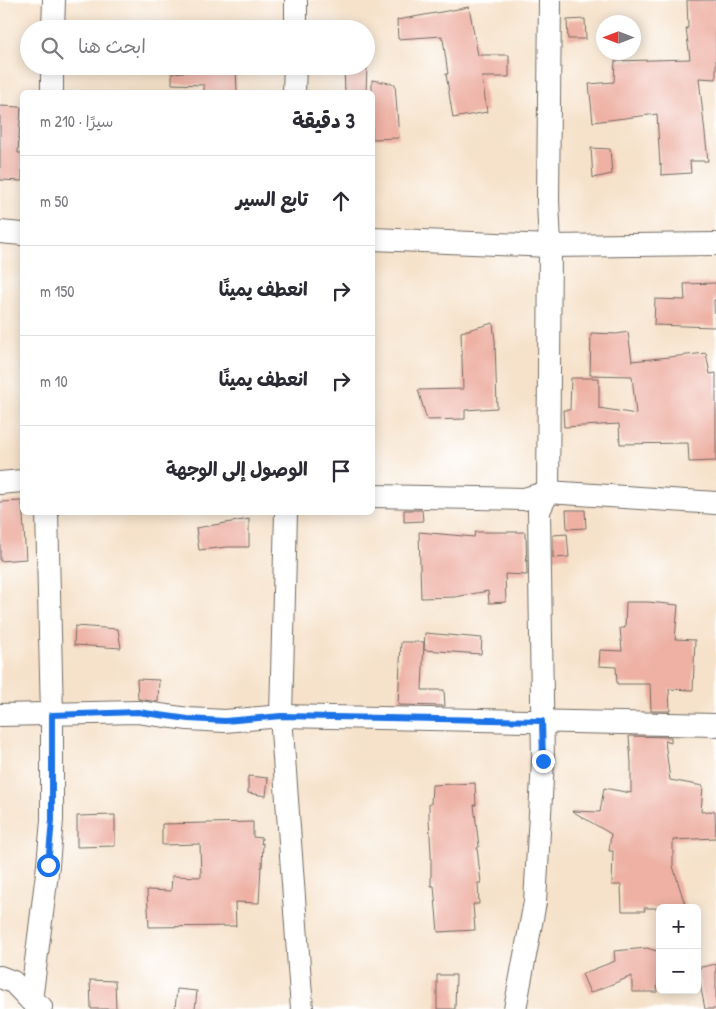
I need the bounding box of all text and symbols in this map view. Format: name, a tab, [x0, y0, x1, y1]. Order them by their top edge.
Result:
north arrow	[596, 15, 641, 60]
search box	[20, 20, 375, 75]
text: ابحث هنا	[78, 33, 146, 59]
icon: search	[38, 34, 66, 62]
text: 3 دقيقة	[292, 106, 355, 135]
text: سيرًا · 210 m	[40, 110, 113, 132]
text: تابع السير	[236, 186, 308, 212]
icon: ahead	[327, 187, 355, 215]
text: 50 m	[40, 190, 69, 212]
text: انعطف يمينًا	[219, 276, 308, 302]
icon: right	[327, 277, 355, 305]
text: 150 m	[40, 280, 74, 302]
text: انعطف يمينًا	[219, 366, 308, 392]
icon: right	[327, 367, 355, 395]
text: 10 m	[40, 370, 68, 392]
text: الوصول إلى الوجهة	[166, 456, 308, 482]
icon: arrive	[327, 457, 355, 485]
route end	[532, 750, 555, 773]
route start	[37, 854, 60, 877]
map controls	[656, 904, 701, 994]
button: +	[656, 904, 701, 949]
button: −	[656, 949, 701, 994]

